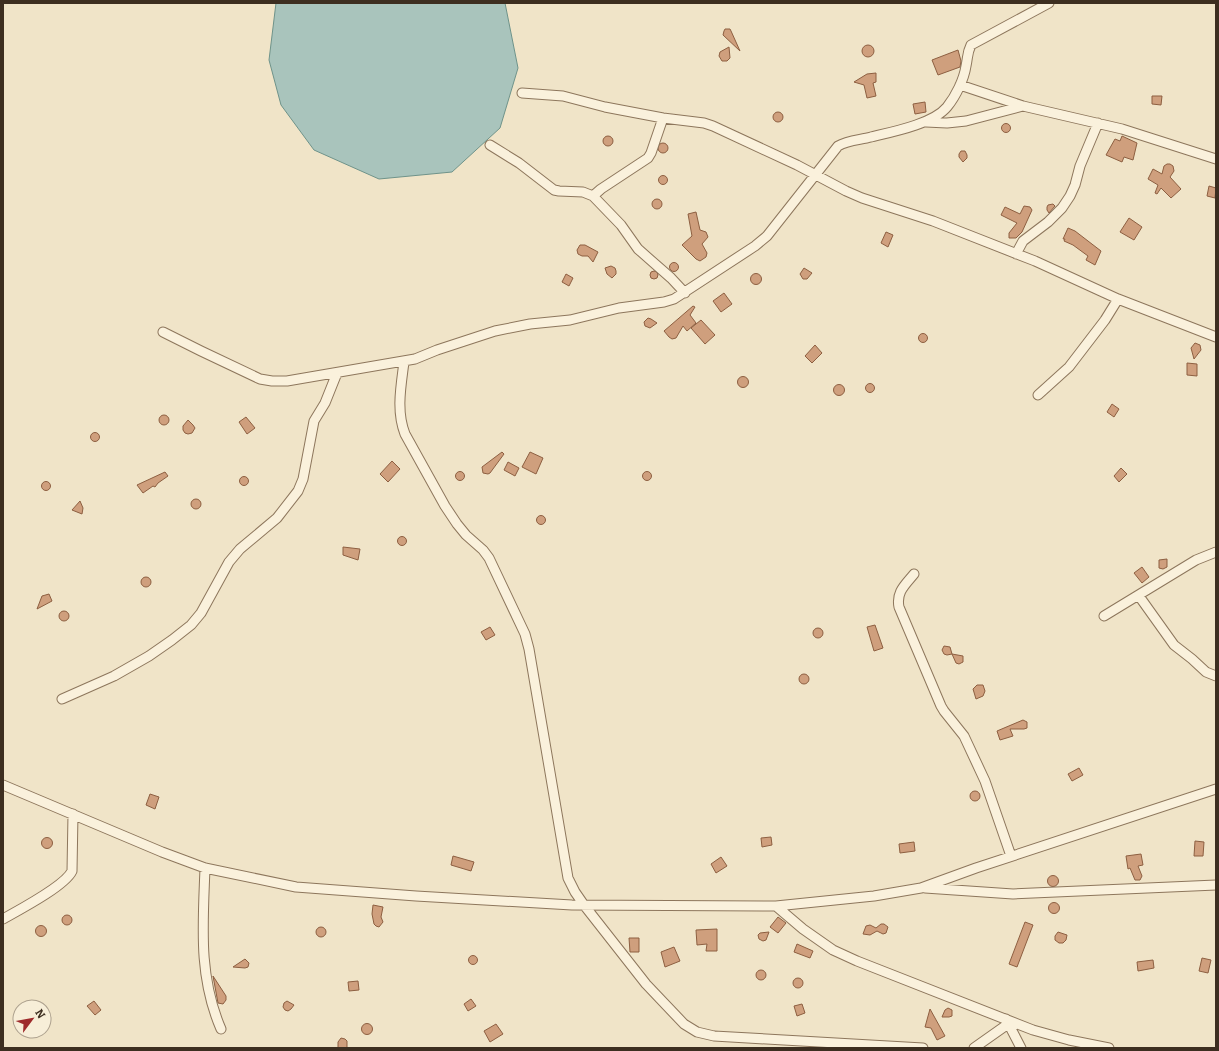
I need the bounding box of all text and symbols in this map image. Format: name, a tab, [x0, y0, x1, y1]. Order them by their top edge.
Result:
north arrow	[12, 999, 52, 1039]
text: N	[32, 1007, 48, 1021]

